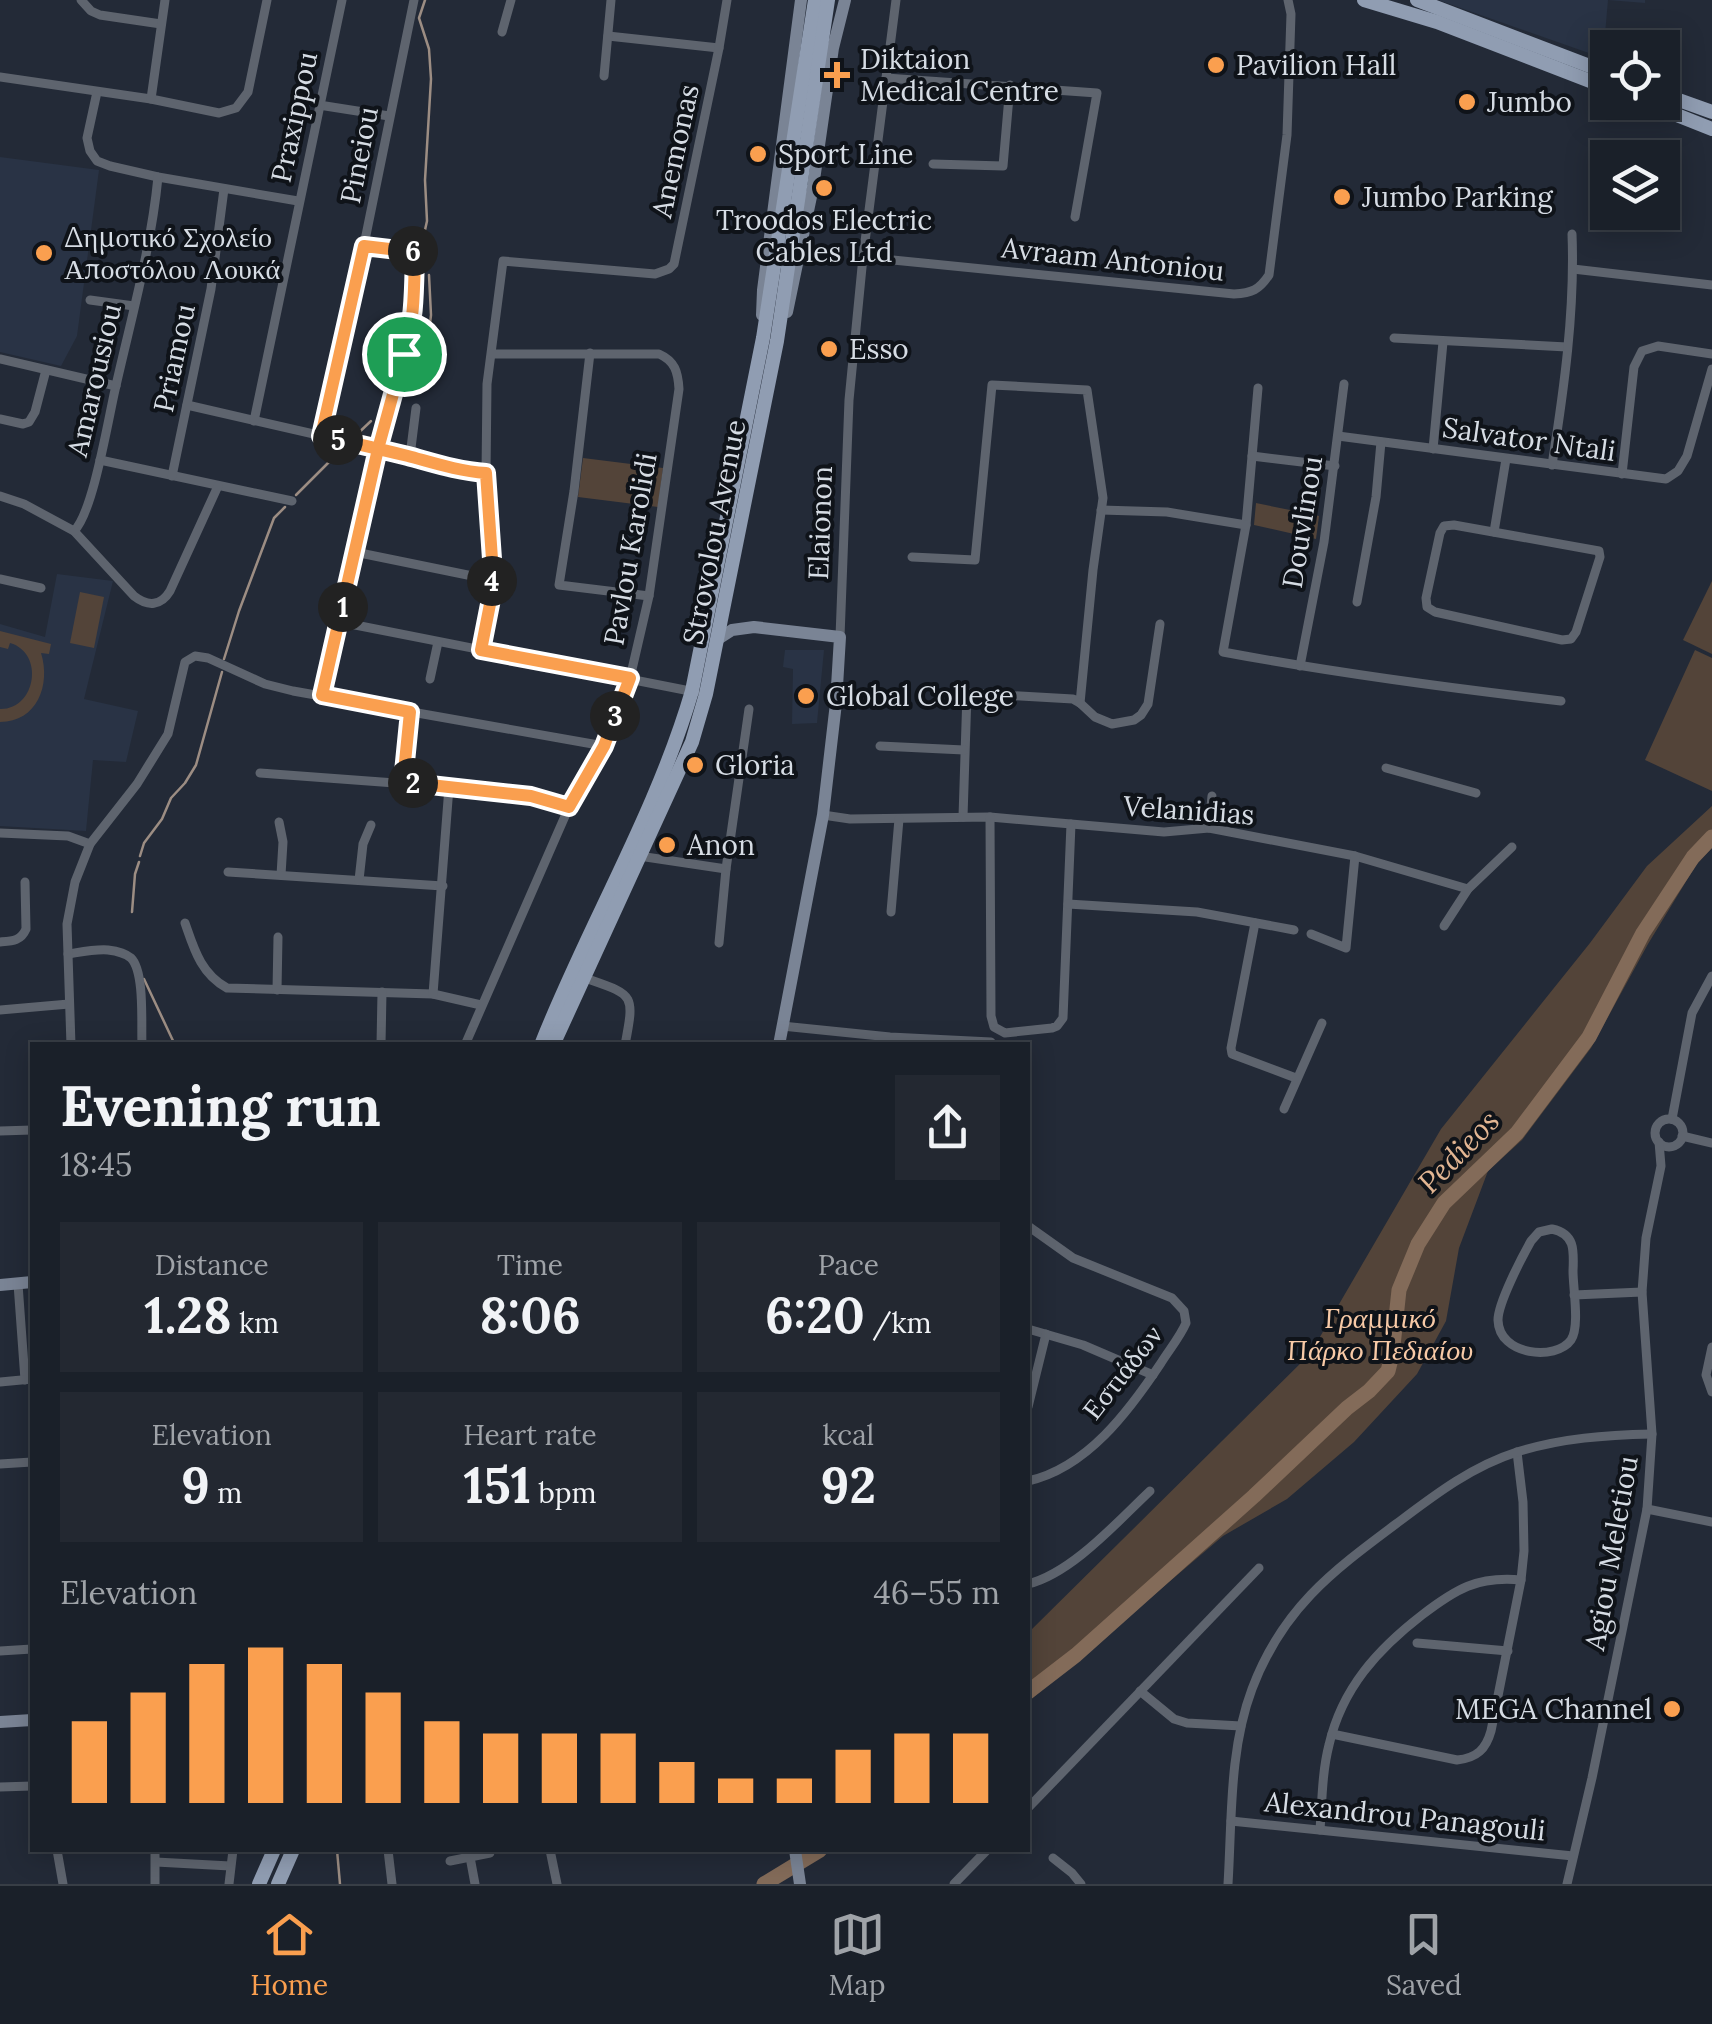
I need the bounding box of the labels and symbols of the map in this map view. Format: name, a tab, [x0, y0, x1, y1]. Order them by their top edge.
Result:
place label: Diktaion Medical Centre	[860, 41, 1059, 109]
place label: Pavilion Hall	[1236, 47, 1396, 83]
street label: Praxippou	[263, 48, 325, 186]
marker: Pavilion Hall	[1205, 54, 1227, 76]
marker: Diktaion Medical Centre	[824, 62, 850, 88]
street label: Anemonas	[643, 81, 707, 222]
place label: Jumbo	[1486, 84, 1572, 120]
marker: Jumbo	[1456, 91, 1478, 113]
street label: Pineiou	[332, 103, 386, 207]
place label: Sport Line	[778, 136, 914, 172]
marker: Sport Line	[747, 143, 769, 165]
marker: Troodos Electric Cables Ltd	[813, 177, 835, 199]
place label: Jumbo Parking	[1361, 179, 1553, 215]
marker: Jumbo Parking	[1331, 186, 1353, 208]
place label: Troodos Electric Cables Ltd	[716, 202, 932, 270]
place label: Δημοτικό Σχολείο Αποστόλου Λουκά	[64, 219, 281, 287]
pin: 6	[388, 226, 438, 276]
street label: Avraam Antoniou	[999, 229, 1226, 289]
marker: Δημοτικό Σχολείο Αποστόλου Λουκά	[33, 242, 55, 264]
street label: Amarousiou	[59, 300, 129, 461]
street label: Priamou	[145, 301, 203, 415]
pin	[362, 312, 447, 397]
place label: Esso	[849, 331, 909, 367]
marker: Esso	[818, 338, 840, 360]
street label: Salvator Ntali	[1440, 409, 1618, 469]
pin: 5	[313, 415, 363, 465]
street label: Strovolou Avenue	[675, 417, 753, 647]
street label: Pavlou Karolidi	[595, 450, 665, 648]
street label: Douvlinou	[1274, 453, 1330, 591]
street label: Elaionon	[800, 465, 840, 581]
pin: 4	[467, 556, 517, 606]
pin: 1	[318, 582, 368, 632]
place label: Global College	[826, 678, 1014, 714]
marker: Global College	[795, 685, 817, 707]
pin: 3	[590, 691, 640, 741]
place label: Gloria	[715, 747, 795, 783]
marker: Gloria	[684, 754, 706, 776]
pin: 2	[388, 758, 438, 808]
street label: Velanidias	[1121, 787, 1256, 833]
place label: Anon	[686, 827, 755, 863]
marker: Anon	[656, 834, 678, 856]
water label: Pedieos	[1410, 1102, 1507, 1201]
park label: Γραμμικό Πάρκο Πεδιαίου	[1287, 1300, 1473, 1368]
street label: Εστιάδων	[1074, 1318, 1170, 1426]
street label: Agiou Meletiou	[1576, 1453, 1646, 1654]
place label: MEGA Channel	[1455, 1691, 1652, 1727]
marker: MEGA Channel	[1661, 1698, 1683, 1720]
street label: Alexandrou Panagouli	[1262, 1783, 1547, 1849]

